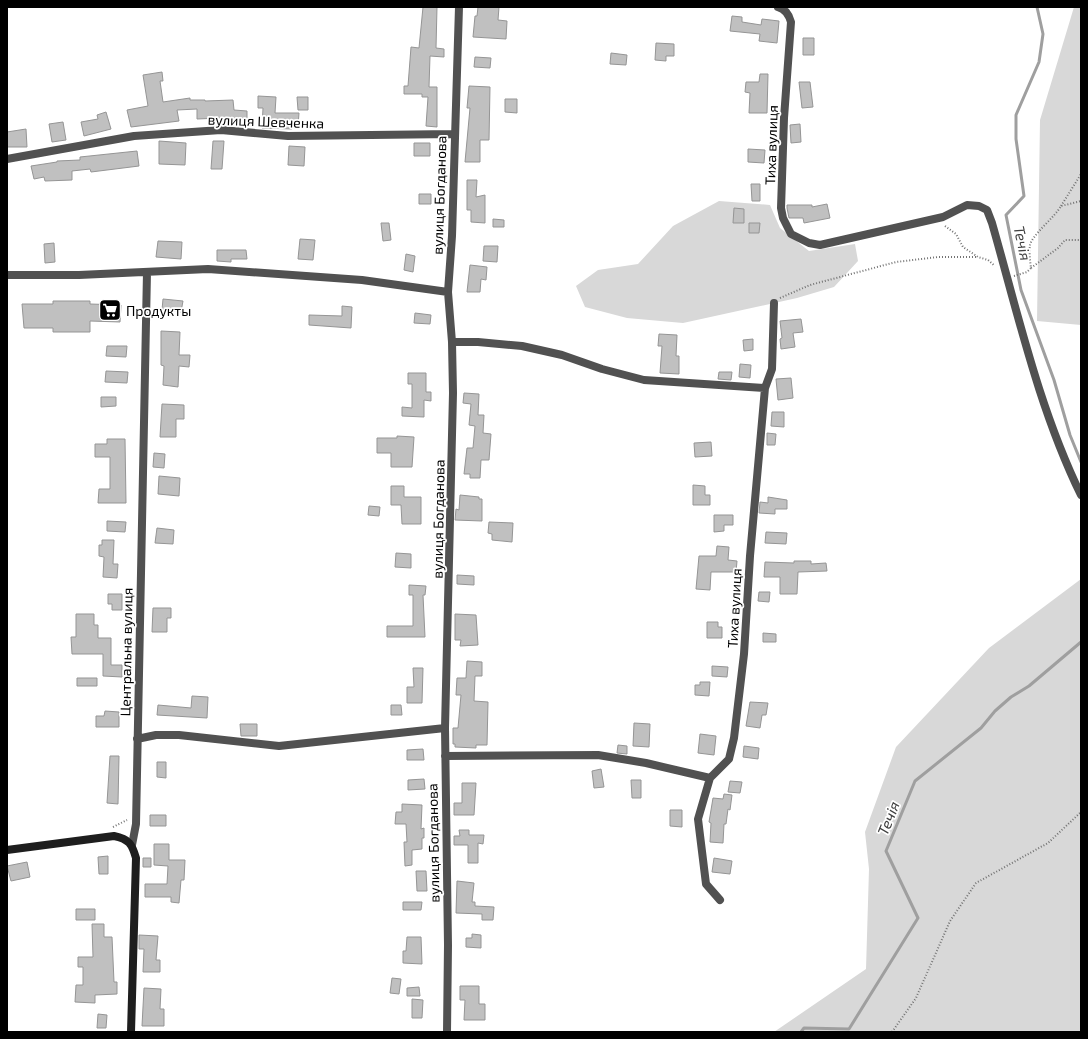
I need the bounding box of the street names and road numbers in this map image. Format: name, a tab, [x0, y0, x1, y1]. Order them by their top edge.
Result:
street label: Тиха вулиця	[761, 105, 781, 185]
street label: вулиця Шевченка	[207, 110, 325, 132]
street label: вулиця Богданова	[428, 135, 450, 255]
street label: вулиця Богданова	[428, 459, 448, 579]
street label: Тиха вулиця	[723, 568, 745, 648]
street label: Центральна вулиця	[116, 587, 136, 717]
street label: вулиця Богданова	[423, 783, 443, 903]

